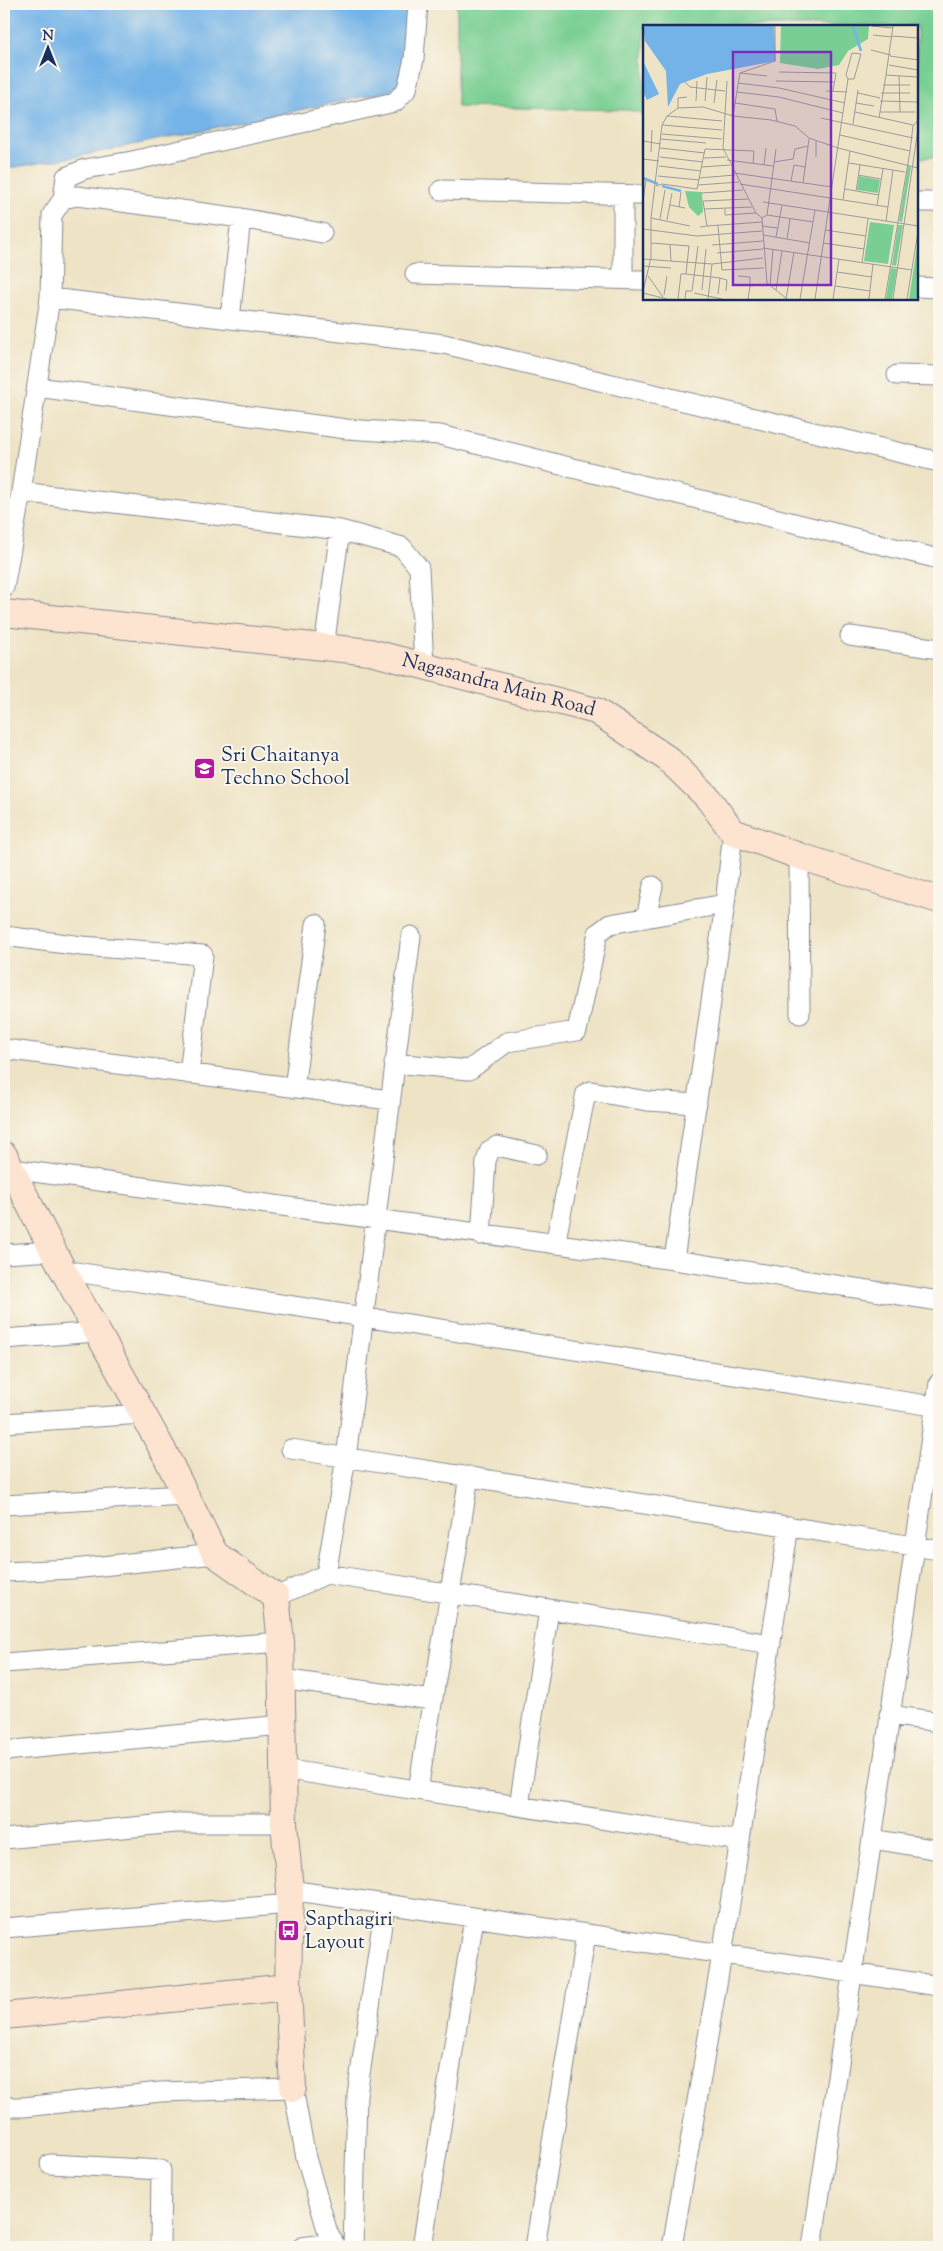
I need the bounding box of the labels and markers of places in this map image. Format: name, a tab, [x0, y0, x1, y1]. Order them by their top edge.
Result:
place label: Sri Chaitanya Techno School	[221, 742, 350, 794]
school or university icon: Sri Chaitanya Techno School	[193, 756, 217, 780]
place label: Sapthagiri Layout	[305, 1906, 393, 1958]
bus stop icon: Sapthagiri Layout	[277, 1919, 301, 1943]

